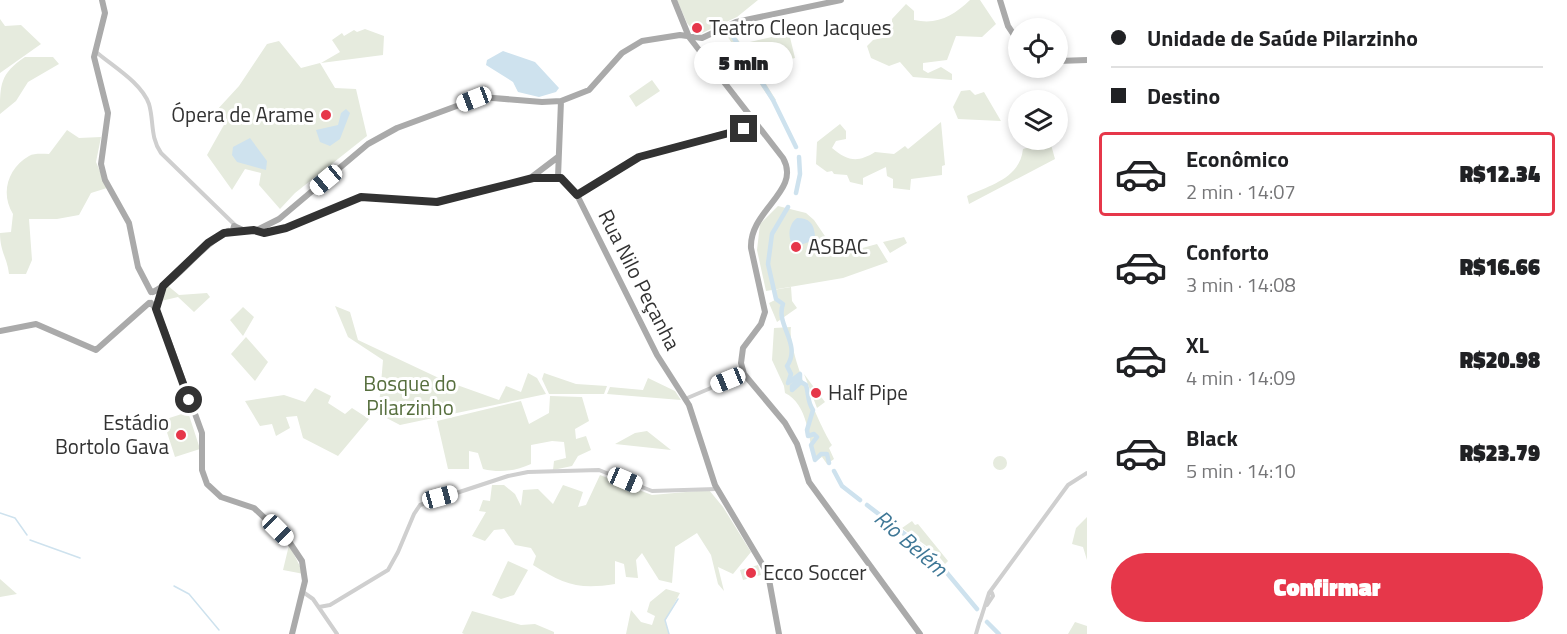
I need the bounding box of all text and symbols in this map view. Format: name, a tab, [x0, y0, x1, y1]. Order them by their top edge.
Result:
place label: Teatro Cleon Jacques	[709, 11, 891, 43]
map controls	[1008, 18, 1068, 150]
button: locate	[1008, 18, 1068, 78]
marker: Teatro Cleon Jacques	[690, 21, 704, 35]
text: Unidade de Saúde Pilarzinho	[1147, 21, 1418, 55]
callout: 5 min	[694, 42, 794, 84]
text: 5 min	[719, 47, 768, 78]
text: Destino	[1147, 79, 1220, 113]
car	[454, 84, 494, 114]
button: layers	[1008, 90, 1068, 150]
place label: Ópera de Arame	[171, 98, 314, 130]
marker: Ópera de Arame	[319, 108, 333, 122]
route end	[730, 115, 757, 142]
text: Econômico	[1186, 142, 1289, 176]
icon: car	[1114, 147, 1168, 201]
text: R$12.34	[1460, 157, 1540, 191]
car	[306, 162, 346, 198]
text: 2 min · 14:07	[1186, 176, 1296, 207]
street label: Rua Nilo Peçanha	[591, 204, 689, 356]
place label: ASBAC	[808, 230, 868, 262]
text: Conforto	[1186, 235, 1269, 269]
marker: ASBAC	[789, 240, 803, 254]
icon: car	[1114, 240, 1168, 294]
text: R$16.66	[1460, 250, 1540, 284]
text: 3 min · 14:08	[1186, 269, 1296, 300]
text: XL	[1186, 328, 1209, 362]
icon: car	[1114, 333, 1168, 387]
text: R$20.98	[1460, 343, 1540, 377]
text: 4 min · 14:09	[1186, 362, 1296, 393]
car	[708, 365, 748, 395]
park label: Bosque do Pilarzinho	[363, 367, 457, 423]
place label: Half Pipe	[828, 376, 908, 408]
route start	[175, 386, 202, 413]
marker: Half Pipe	[809, 386, 823, 400]
place label: Estádio Bortolo Gava	[55, 406, 169, 462]
text: Black	[1186, 421, 1238, 455]
icon: car	[1114, 426, 1168, 480]
marker: Estádio Bortolo Gava	[174, 428, 188, 442]
text: R$23.79	[1460, 436, 1540, 470]
text: 5 min · 14:10	[1186, 455, 1296, 486]
car	[605, 465, 645, 495]
car	[420, 484, 460, 510]
water label: Rio Belém	[867, 501, 956, 585]
car	[259, 511, 297, 549]
button: Confirmar	[1111, 553, 1543, 622]
place label: Ecco Soccer	[763, 556, 867, 588]
marker: Ecco Soccer	[744, 566, 758, 580]

